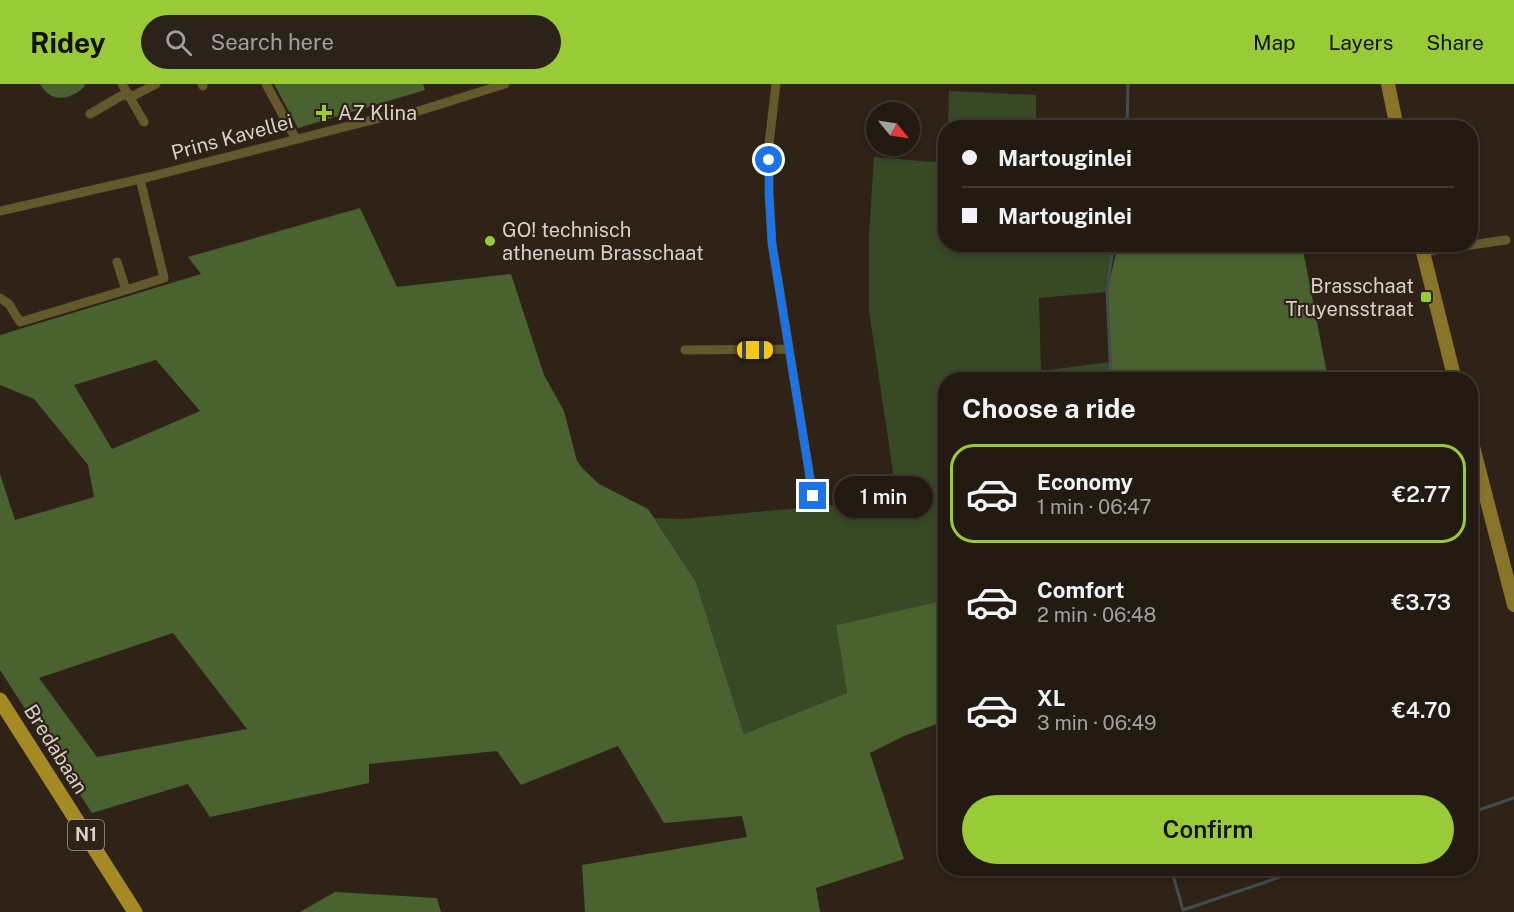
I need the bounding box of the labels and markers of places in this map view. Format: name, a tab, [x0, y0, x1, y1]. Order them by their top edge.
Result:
place label: AZ Klina	[338, 101, 417, 125]
marker: AZ Klina	[315, 104, 333, 122]
place label: GO! technisch atheneum Brasschaat	[502, 218, 704, 265]
marker: GO! technisch atheneum Brasschaat	[483, 234, 497, 248]
place label: Brasschaat Truyensstraat	[1285, 274, 1414, 321]
marker: Brasschaat Truyensstraat	[1419, 290, 1433, 304]

